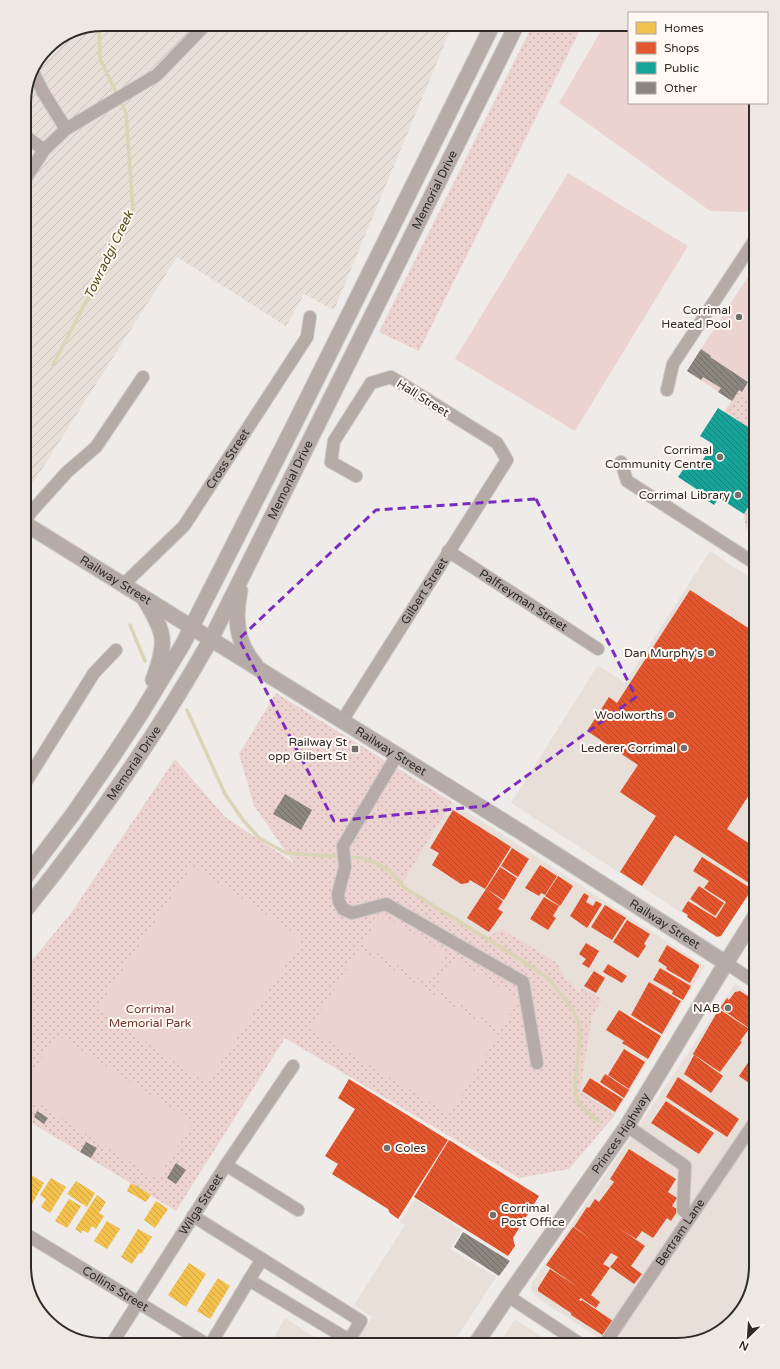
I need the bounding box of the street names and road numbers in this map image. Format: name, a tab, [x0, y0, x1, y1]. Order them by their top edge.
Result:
street label: Memorial Drive	[409, 148, 460, 232]
street label: Hall Street	[394, 376, 452, 420]
street label: Cross Street	[203, 426, 253, 492]
street label: Memorial Drive	[265, 438, 316, 522]
street label: Railway Street	[78, 553, 154, 608]
street label: Gilbert Street	[398, 555, 451, 627]
street label: Palfreyman Street	[477, 566, 570, 634]
street label: Memorial Drive	[104, 723, 164, 803]
street label: Railway Street	[353, 724, 429, 779]
street label: Railway Street	[627, 896, 703, 952]
street label: Princes Highway	[589, 1090, 653, 1176]
street label: Wilga Street	[176, 1171, 226, 1237]
street label: Bertram Lane	[653, 1196, 708, 1268]
street label: Collins Street	[80, 1263, 151, 1314]

